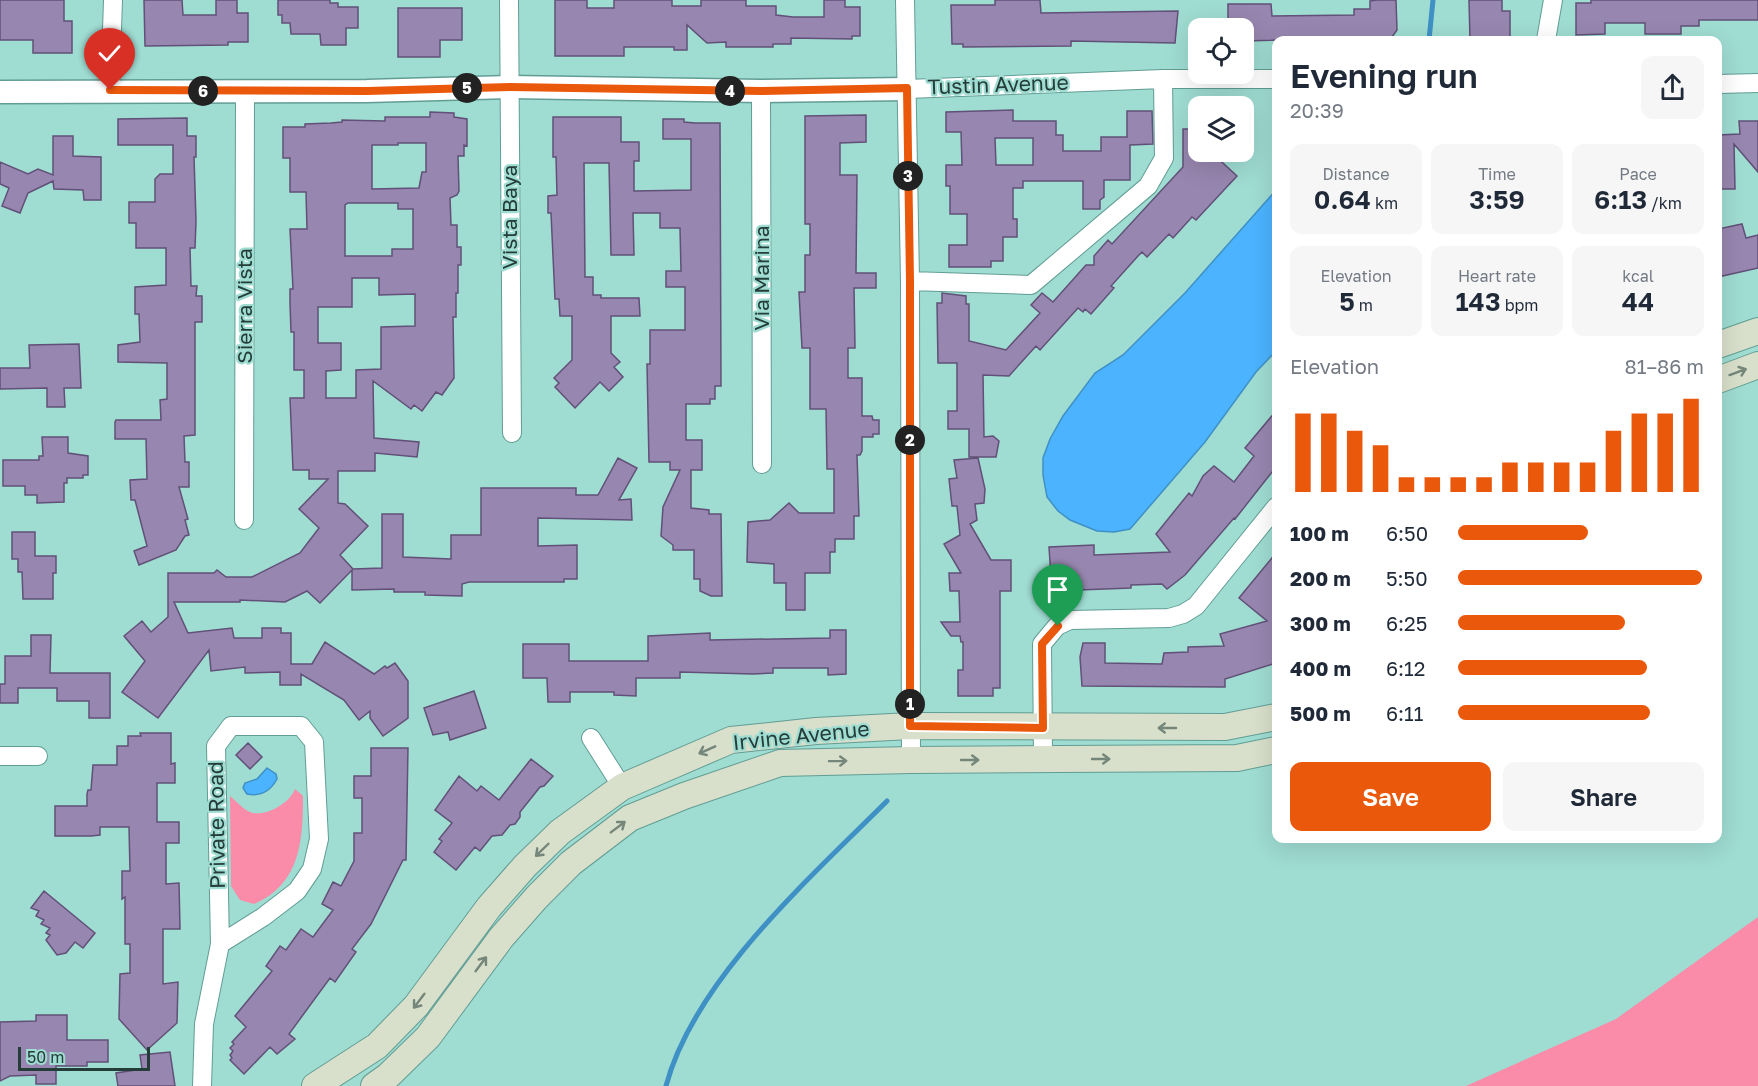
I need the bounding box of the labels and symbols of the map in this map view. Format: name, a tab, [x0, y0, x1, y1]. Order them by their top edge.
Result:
pin	[84, 28, 135, 90]
street label: Tustin Avenue	[927, 69, 1069, 99]
pin: 5	[452, 73, 482, 103]
pin: 6	[188, 76, 218, 106]
pin: 4	[715, 76, 745, 106]
pin: 3	[893, 161, 923, 191]
street label: Vista Baya	[496, 165, 522, 269]
street label: Via Marina	[748, 225, 774, 331]
street label: Sierra Vista	[231, 248, 257, 364]
one-way arrow	[1728, 366, 1747, 377]
pin: 2	[895, 425, 925, 455]
pin	[1032, 564, 1083, 626]
pin: 1	[895, 689, 925, 719]
street label: Irvine Avenue	[731, 715, 871, 755]
one-way arrow	[1157, 722, 1177, 734]
one-way arrow	[698, 745, 717, 756]
one-way arrow	[1091, 753, 1111, 765]
one-way arrow	[959, 754, 979, 766]
one-way arrow	[828, 755, 848, 767]
street label: Private Road	[202, 761, 230, 889]
one-way arrow	[610, 821, 626, 834]
one-way arrow	[534, 843, 549, 857]
one-way arrow	[475, 957, 488, 973]
one-way arrow	[413, 993, 425, 1009]
scale bar	[18, 1044, 150, 1072]

